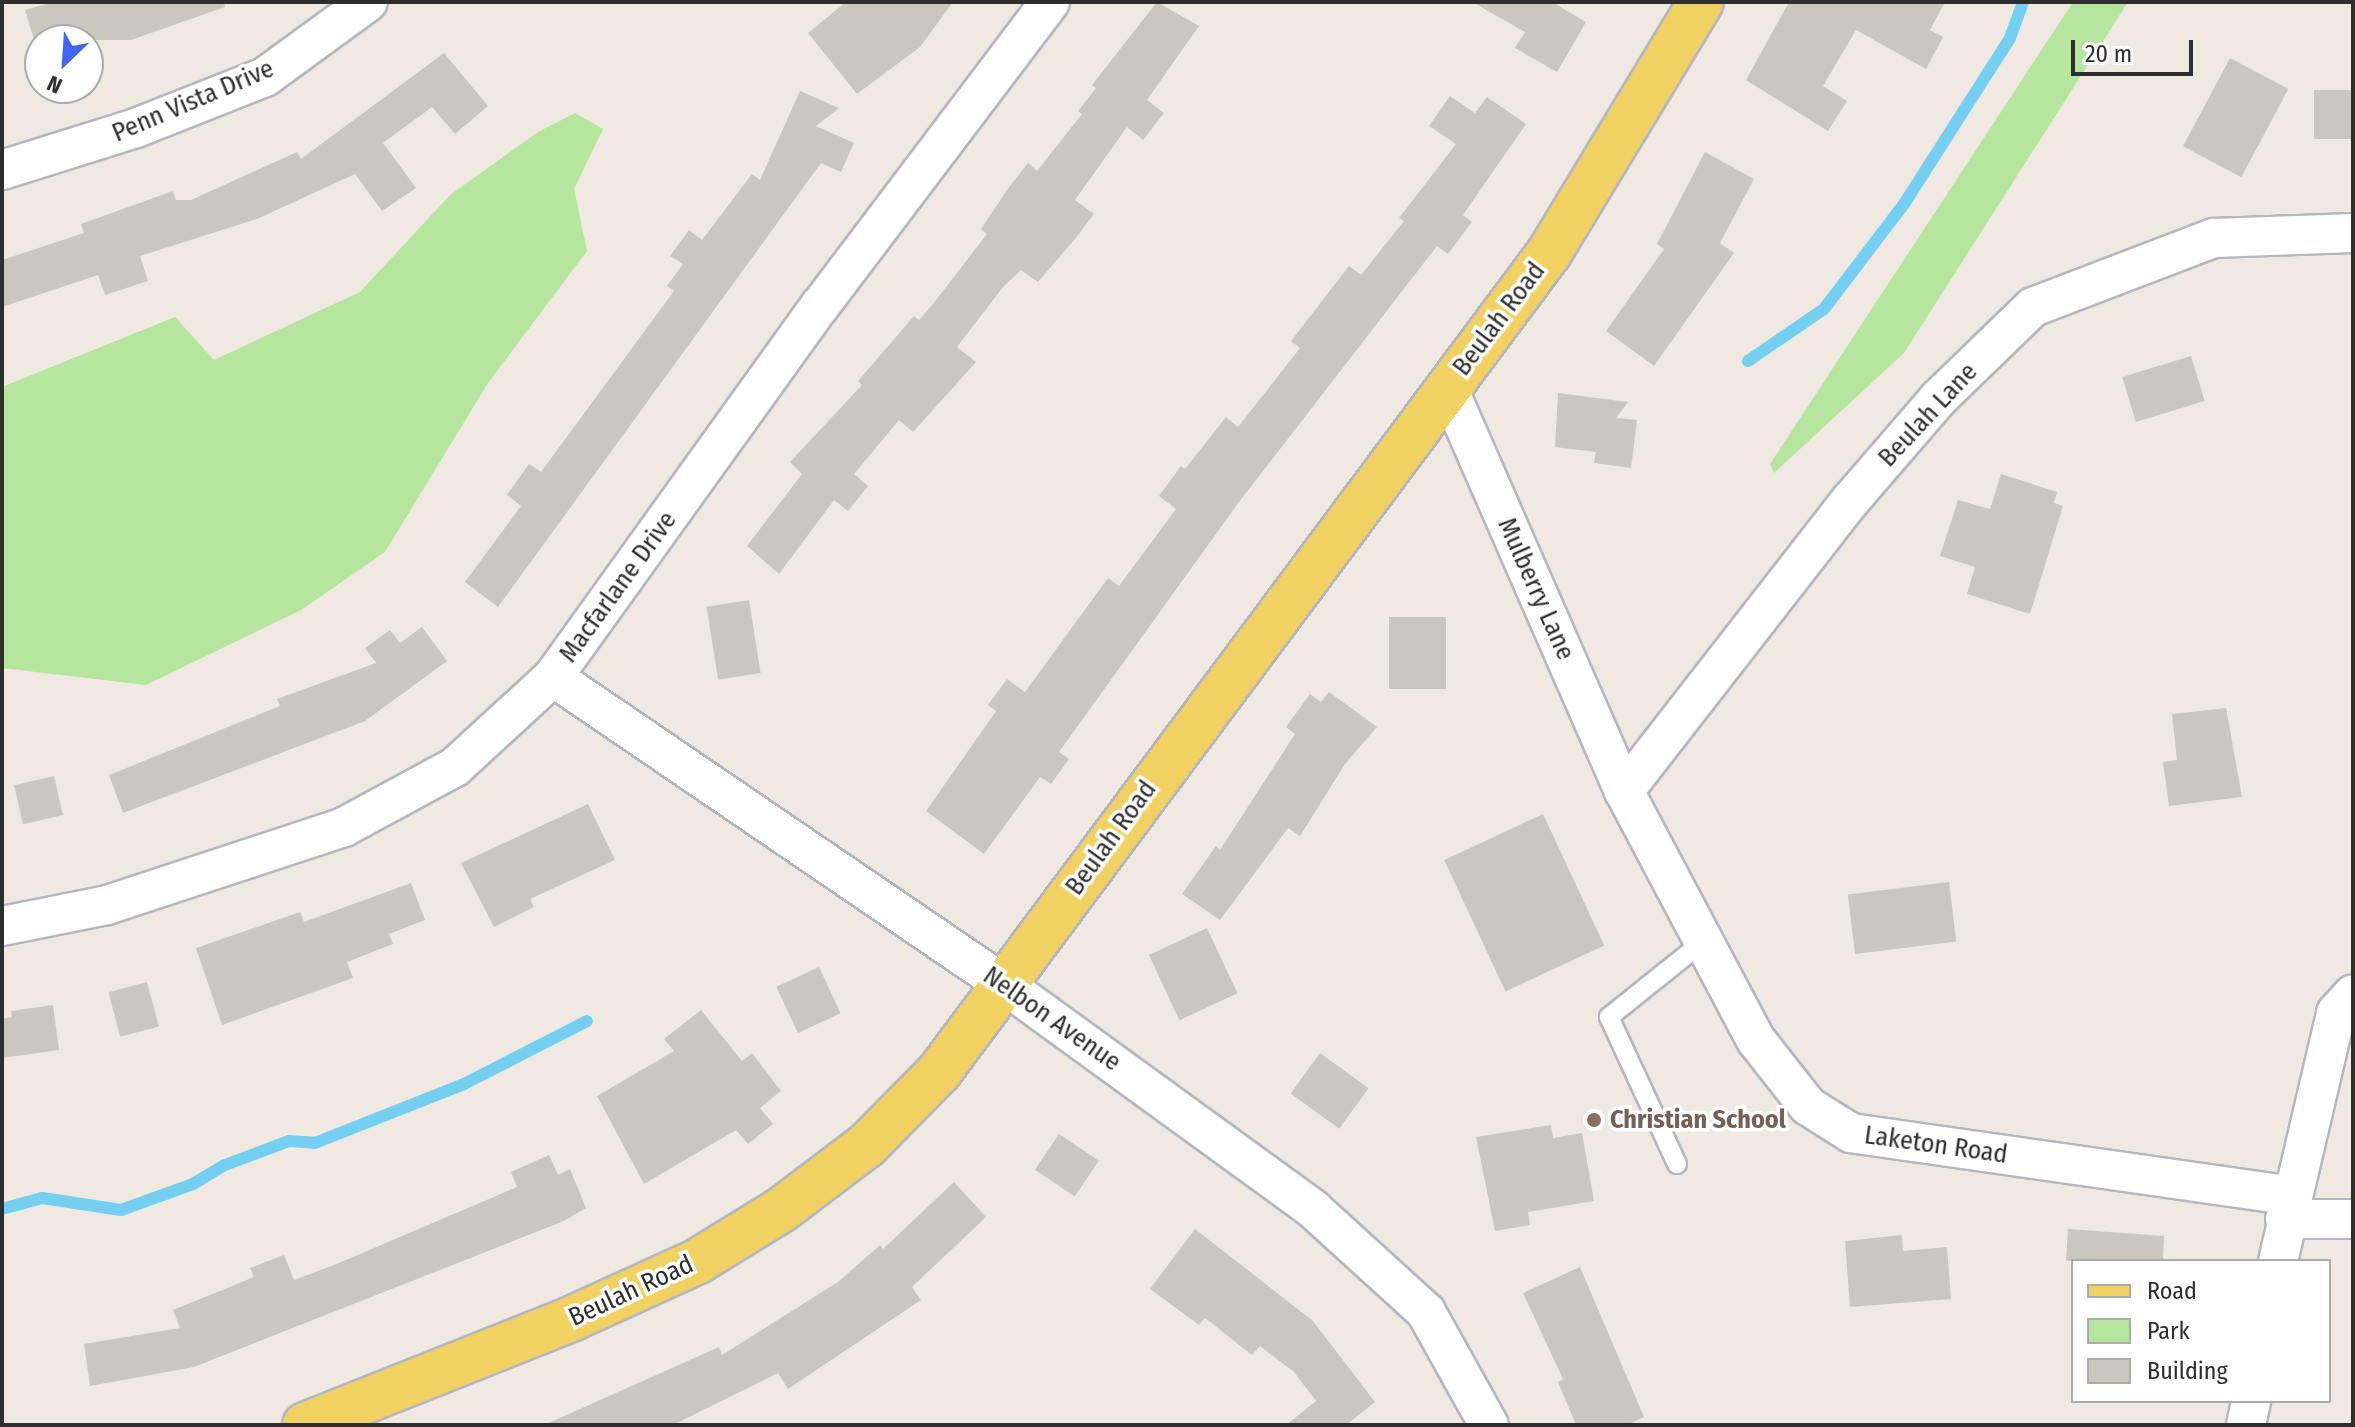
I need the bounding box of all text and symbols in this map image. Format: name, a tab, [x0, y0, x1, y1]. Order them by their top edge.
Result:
north arrow	[24, 24, 104, 104]
scale bar	[2075, 24, 2197, 74]
text: 20 m	[2085, 40, 2132, 68]
street label: Penn Vista Drive	[108, 53, 278, 149]
text: N	[43, 69, 66, 99]
street label: Beulah Road	[1446, 256, 1552, 382]
street label: Beulah Lane	[1872, 357, 1984, 473]
street label: Macfarlane Drive	[553, 506, 683, 668]
street label: Mulberry Lane	[1491, 513, 1581, 665]
street label: Beulah Road	[1059, 775, 1163, 901]
street label: Nelbon Avenue	[977, 960, 1127, 1078]
place label: Christian School	[1610, 1104, 1786, 1136]
marker: Christian School	[1585, 1111, 1603, 1129]
street label: Laketon Road	[1862, 1120, 2010, 1170]
street label: Beulah Road	[564, 1249, 698, 1333]
legend	[2071, 1259, 2331, 1403]
text: Road	[2147, 1277, 2197, 1305]
text: Park	[2147, 1317, 2190, 1345]
text: Building	[2147, 1357, 2228, 1385]

